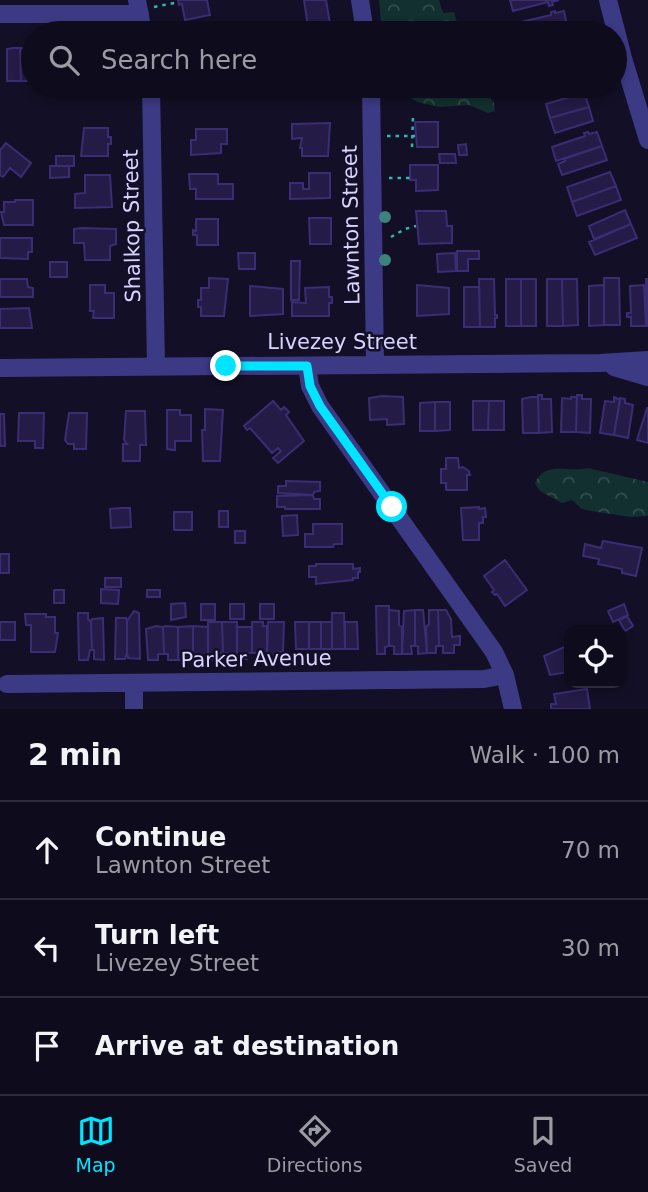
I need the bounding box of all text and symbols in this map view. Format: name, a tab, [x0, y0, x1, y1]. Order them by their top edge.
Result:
search box	[21, 21, 627, 98]
icon: search	[45, 41, 83, 79]
text: Search here	[101, 45, 257, 75]
street label: Lawnton Street	[338, 145, 364, 305]
street label: Shalkop Street	[119, 149, 145, 303]
street label: Livezey Street	[267, 330, 417, 354]
route end	[210, 350, 241, 381]
route start	[376, 491, 407, 522]
map controls	[564, 625, 627, 688]
button: locate	[564, 625, 627, 688]
street label: Parker Avenue	[180, 646, 332, 672]
text: 2 min	[28, 737, 122, 772]
text: Walk · 100 m	[469, 742, 620, 768]
text: Continue	[95, 822, 226, 852]
icon: ahead	[28, 831, 66, 869]
text: 70 m	[561, 837, 620, 863]
text: Lawnton Street	[95, 852, 270, 878]
text: Turn left	[95, 920, 219, 950]
icon: left	[28, 929, 66, 967]
text: 30 m	[561, 935, 620, 961]
text: Livezey Street	[95, 950, 259, 976]
icon: arrive	[28, 1027, 66, 1065]
text: Arrive at destination	[95, 1031, 399, 1061]
tab: Map	[76, 1112, 116, 1176]
tab: Directions	[267, 1112, 363, 1176]
tab: Saved	[514, 1112, 572, 1176]

